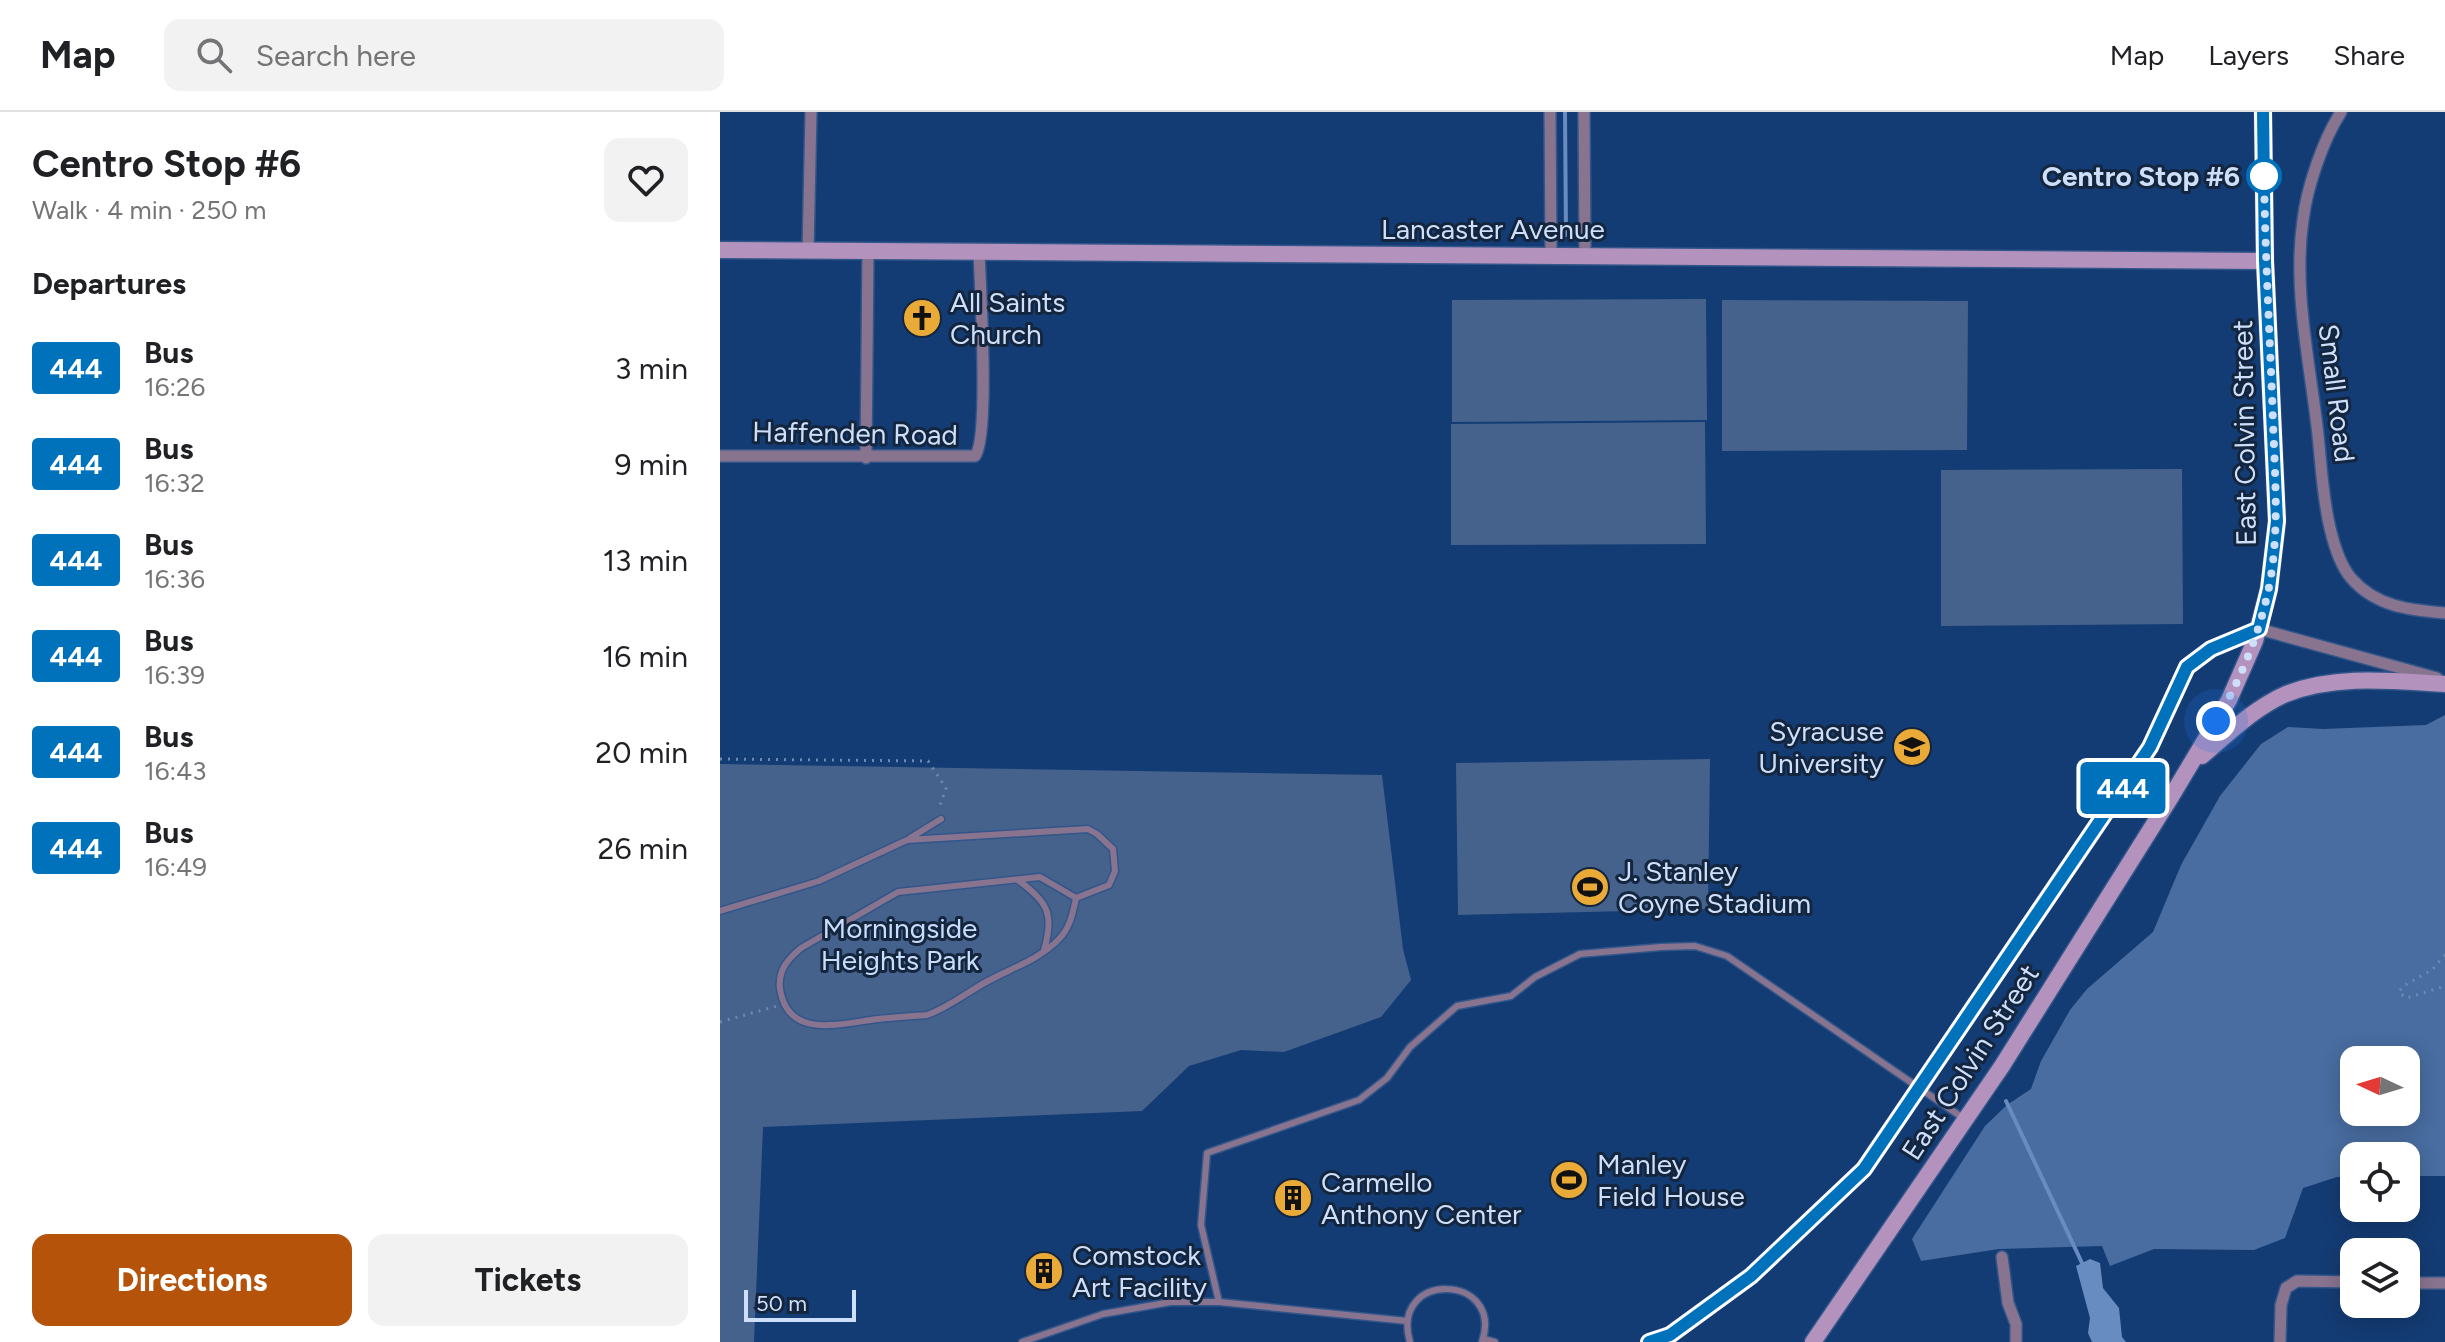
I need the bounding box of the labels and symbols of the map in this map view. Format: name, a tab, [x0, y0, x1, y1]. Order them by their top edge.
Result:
place label: Centro Stop #6	[2042, 159, 2240, 193]
marker: Centro Stop #6	[2247, 159, 2281, 193]
street label: Lancaster Avenue	[1381, 212, 1605, 246]
place label: All Saints Church	[950, 285, 1065, 351]
church icon: All Saints Church	[901, 297, 943, 339]
street label: East Colvin Street	[2225, 320, 2263, 546]
street label: Small Road	[2312, 322, 2362, 464]
street label: Haffenden Road	[752, 414, 958, 452]
your location	[2196, 701, 2236, 741]
place label: Syracuse University	[1758, 714, 1884, 780]
school or university icon: Syracuse University	[1891, 726, 1933, 768]
line badge: 444	[2077, 762, 2169, 814]
place label: J. Stanley Coyne Stadium	[1618, 854, 1811, 920]
sports icon: J. Stanley Coyne Stadium	[1569, 866, 1611, 908]
park label: Morningside Heights Park	[821, 911, 980, 977]
street label: East Colvin Street	[1894, 958, 2046, 1166]
north arrow	[2340, 1046, 2420, 1126]
place label: Manley Field House	[1597, 1147, 1745, 1213]
sports icon: Manley Field House	[1548, 1159, 1590, 1201]
place label: Carmello Anthony Center	[1321, 1165, 1522, 1231]
building icon: Carmello Anthony Center	[1272, 1177, 1314, 1219]
place label: Comstock Art Facility	[1072, 1238, 1207, 1304]
building icon: Comstock Art Facility	[1023, 1250, 1065, 1292]
scale bar	[744, 1286, 856, 1322]

